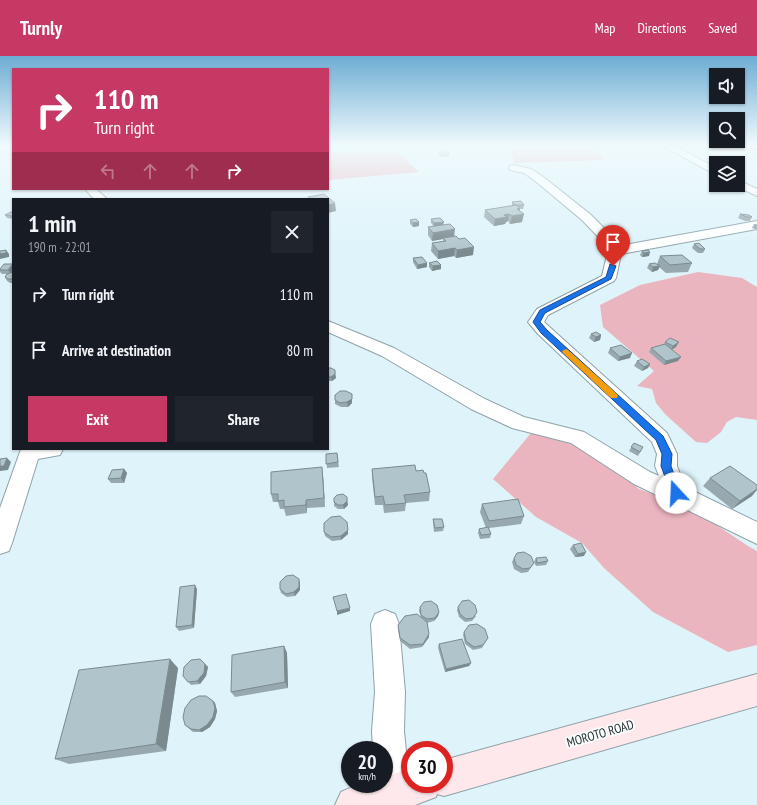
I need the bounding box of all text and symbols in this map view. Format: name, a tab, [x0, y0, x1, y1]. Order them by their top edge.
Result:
text: Turnly	[20, 16, 62, 40]
text: Map	[595, 19, 615, 37]
text: Directions	[637, 19, 686, 37]
text: Saved	[708, 19, 737, 37]
map controls	[709, 68, 745, 192]
button: sound	[709, 68, 745, 104]
text: 110 m	[94, 80, 158, 117]
icon: right	[28, 84, 80, 136]
button: search	[709, 112, 745, 148]
text: Turn right	[94, 116, 154, 139]
button: layers	[709, 156, 745, 192]
icon: left	[97, 160, 119, 182]
icon: ahead	[139, 160, 161, 182]
icon: ahead	[181, 160, 203, 182]
icon: right	[223, 160, 245, 182]
text: 1 min	[28, 208, 76, 239]
button: close	[271, 211, 313, 253]
pin	[596, 225, 630, 266]
icon: arrive	[602, 231, 624, 253]
text: 190 m · 22:01	[28, 239, 91, 256]
icon: right	[28, 283, 50, 305]
text: Turn right	[62, 285, 114, 304]
text: 110 m	[280, 285, 313, 304]
icon: arrive	[28, 339, 50, 361]
text: Arrive at destination	[62, 341, 171, 360]
text: 80 m	[287, 341, 313, 360]
button: Exit	[28, 396, 167, 442]
button: Share	[175, 396, 313, 442]
position arrow	[655, 472, 697, 514]
street label: MOROTO ROAD	[565, 716, 636, 751]
speed limit sign: 30	[401, 741, 453, 793]
text: 20	[357, 749, 377, 775]
text: km/h	[358, 770, 376, 783]

